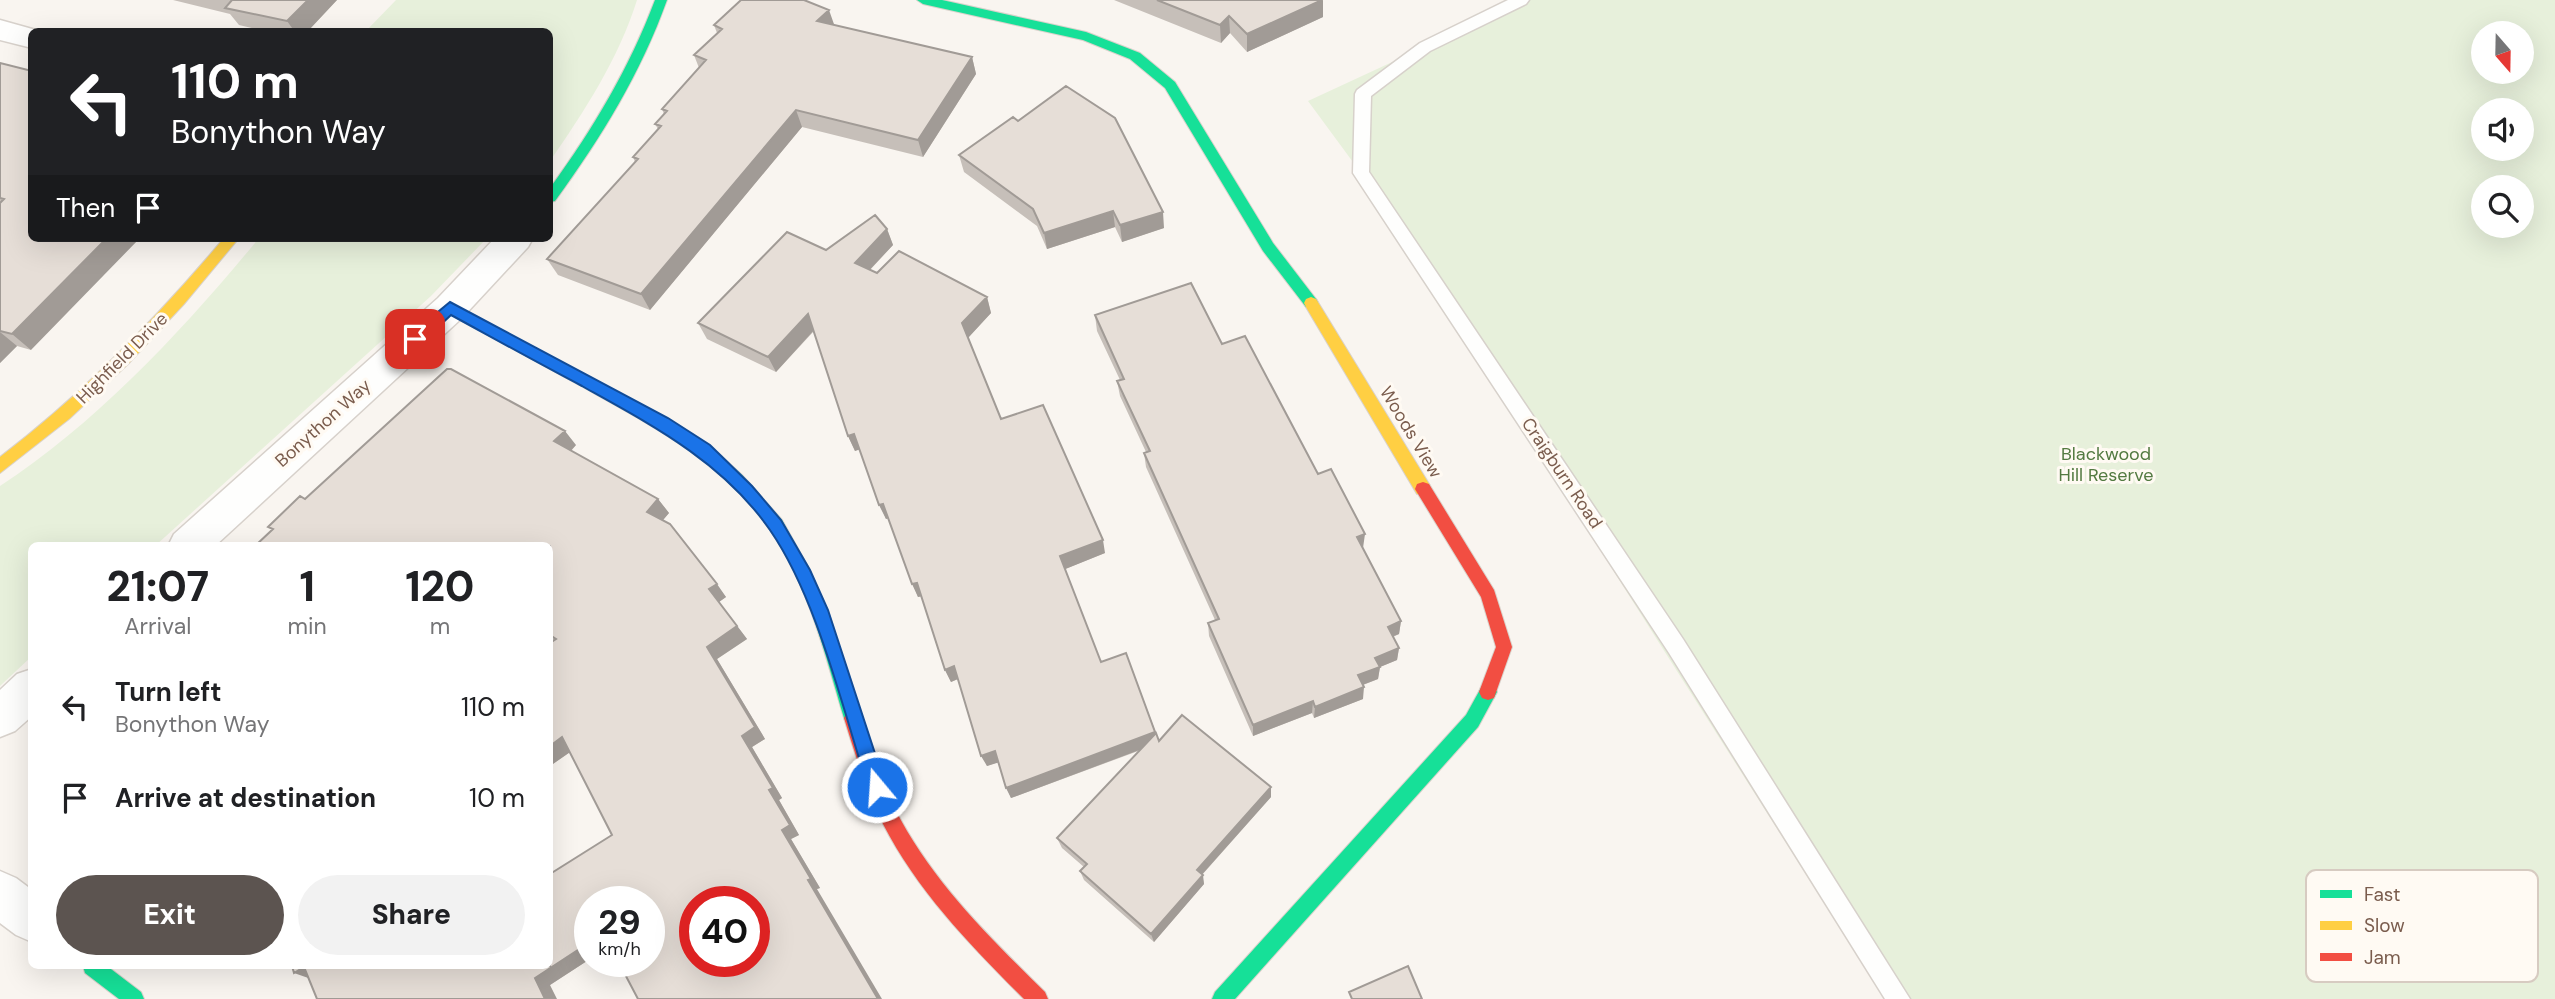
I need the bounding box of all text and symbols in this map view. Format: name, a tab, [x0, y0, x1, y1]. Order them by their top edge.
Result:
north arrow	[2471, 21, 2534, 84]
map controls	[2471, 21, 2534, 238]
text: 110 m	[171, 49, 299, 113]
icon: left	[56, 56, 147, 147]
button: sound	[2471, 98, 2534, 161]
text: Bonython Way	[171, 111, 386, 153]
button: search	[2471, 175, 2534, 238]
icon: arrive	[129, 189, 167, 227]
text: Then	[56, 191, 115, 225]
street label: Highfield Drive	[71, 307, 173, 409]
pin	[385, 309, 445, 369]
icon: arrive	[396, 320, 434, 358]
street label: Bonython Way	[270, 374, 376, 472]
street label: Woods View	[1374, 382, 1448, 483]
street label: Craigburn Road	[1516, 413, 1608, 533]
park label: Blackwood Hill Reserve	[2059, 442, 2153, 487]
text: 21:07	[106, 559, 209, 614]
text: 1	[299, 559, 315, 614]
text: 120	[405, 559, 475, 614]
text: Arrival	[124, 611, 191, 641]
text: min	[288, 611, 327, 641]
text: m	[430, 611, 450, 641]
text: Turn left	[115, 675, 222, 709]
icon: left	[56, 688, 94, 726]
text: 110 m	[461, 690, 525, 724]
text: Bonython Way	[115, 709, 269, 739]
position arrow	[840, 750, 914, 824]
icon: arrive	[56, 779, 94, 817]
text: Arrive at destination	[115, 781, 376, 815]
text: 10 m	[469, 781, 525, 815]
legend	[2306, 870, 2538, 982]
button: Exit	[56, 875, 284, 955]
button: Share	[298, 875, 525, 955]
text: Fast	[2364, 882, 2400, 907]
speed limit sign: 40	[679, 886, 770, 977]
text: 29	[598, 899, 641, 945]
text: Slow	[2364, 913, 2405, 938]
text: km/h	[598, 937, 641, 961]
text: Jam	[2364, 945, 2401, 970]

